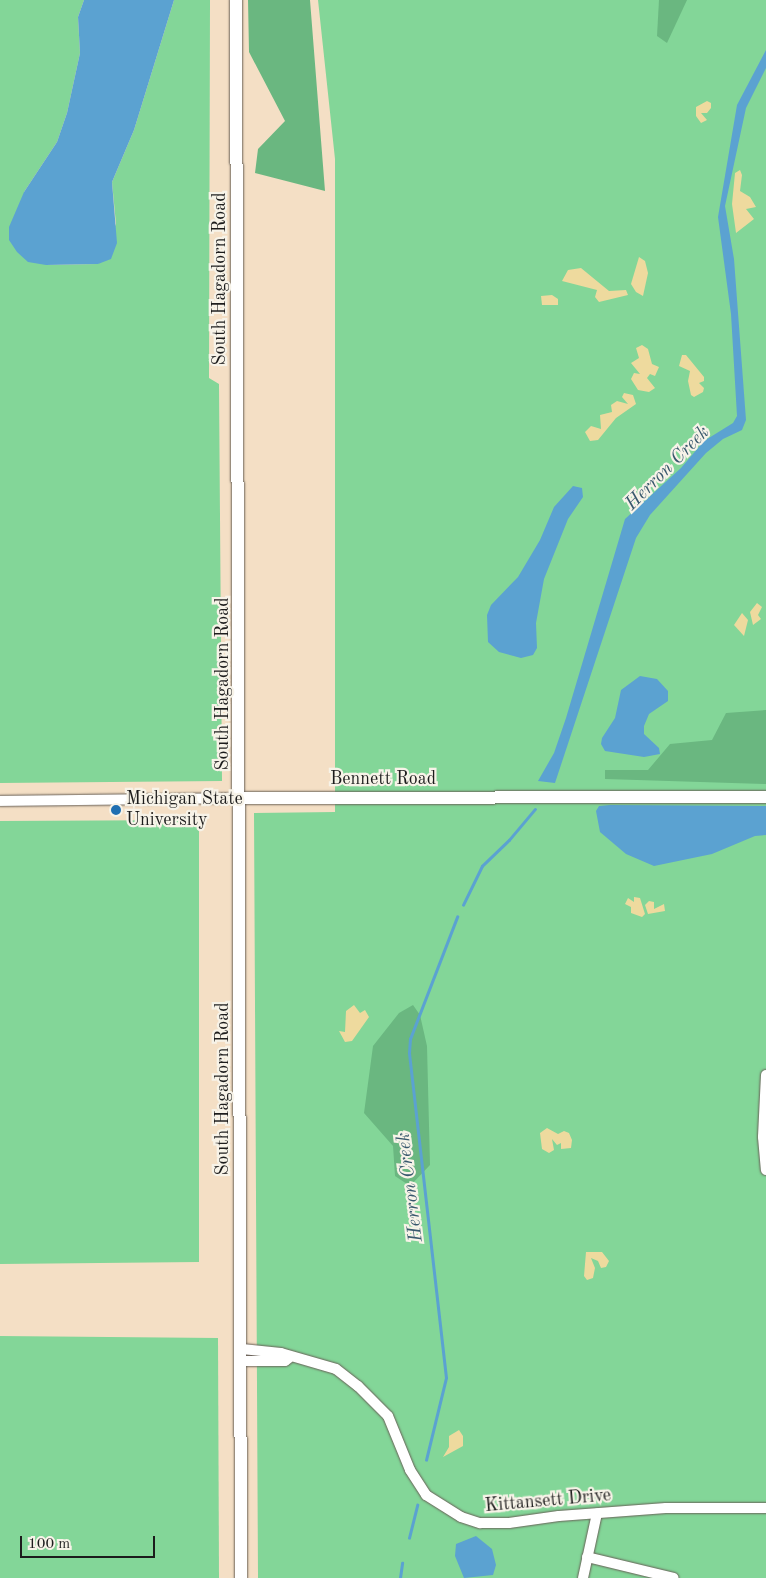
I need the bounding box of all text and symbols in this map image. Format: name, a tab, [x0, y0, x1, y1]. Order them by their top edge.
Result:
street label: South Hagadorn Road	[209, 192, 231, 366]
water label: Herron Creek	[621, 422, 715, 516]
street label: South Hagadorn Road	[212, 597, 234, 771]
street label: Bennett Road	[330, 768, 436, 790]
place label: Michigan State University	[126, 789, 243, 832]
marker: Michigan State University	[110, 804, 122, 816]
street label: South Hagadorn Road	[212, 1002, 234, 1176]
water label: Herron Creek	[393, 1131, 429, 1243]
street label: Kittansett Drive	[484, 1485, 612, 1517]
scale bar	[22, 1526, 158, 1558]
text: 100 m	[28, 1537, 70, 1552]

